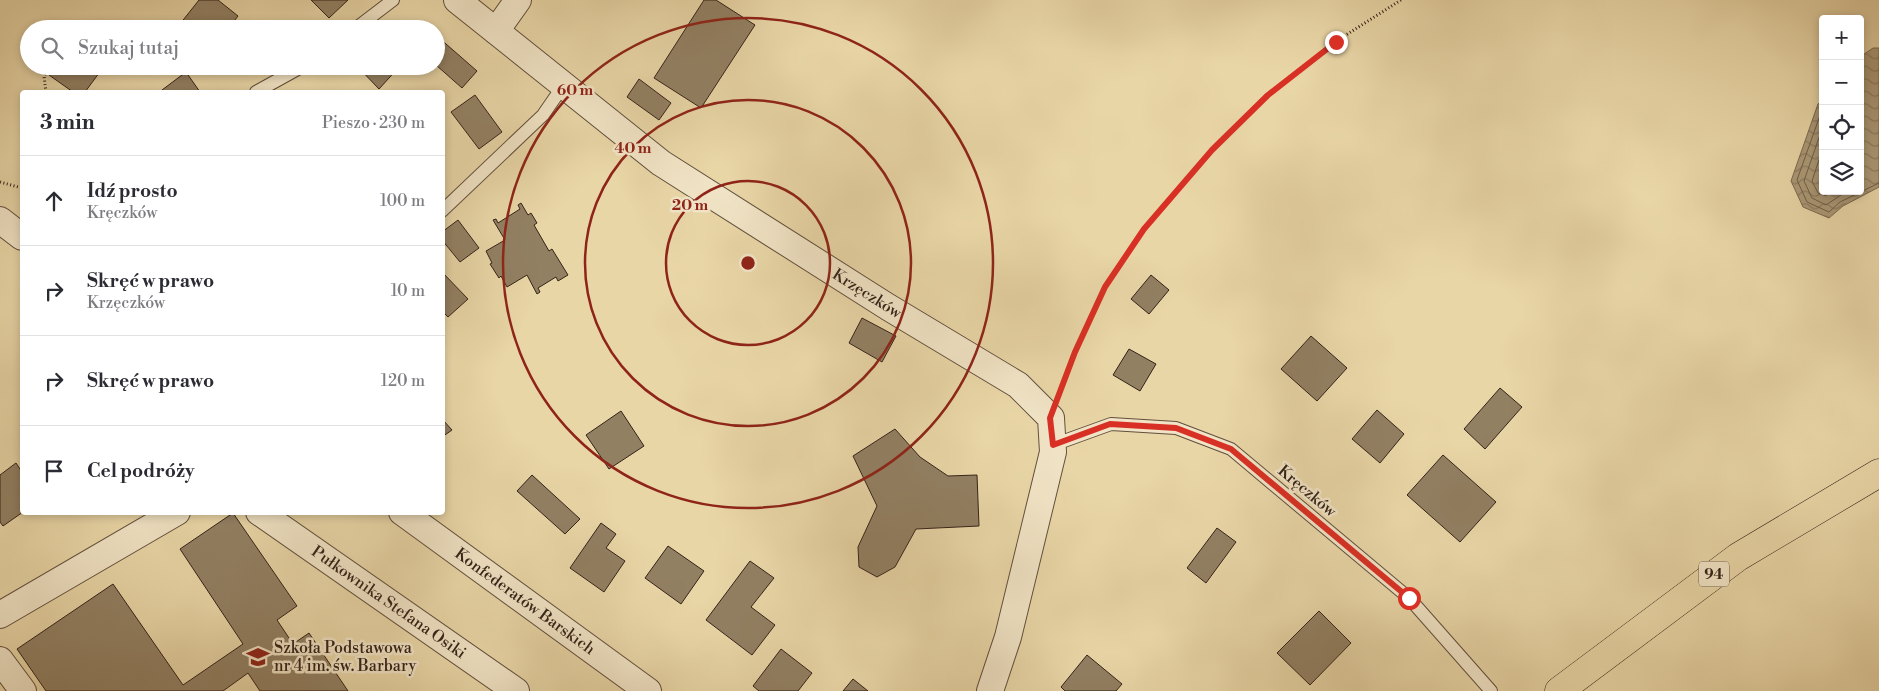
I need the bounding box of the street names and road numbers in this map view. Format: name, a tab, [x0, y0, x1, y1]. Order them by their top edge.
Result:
street label: Krzęczków	[829, 264, 906, 323]
street label: Kręczków	[1274, 461, 1341, 522]
street label: Pułkownika Stefana Osiki	[307, 541, 470, 663]
street label: Konfederatów Barskich	[451, 544, 599, 659]
road number: 94	[1699, 562, 1729, 586]

